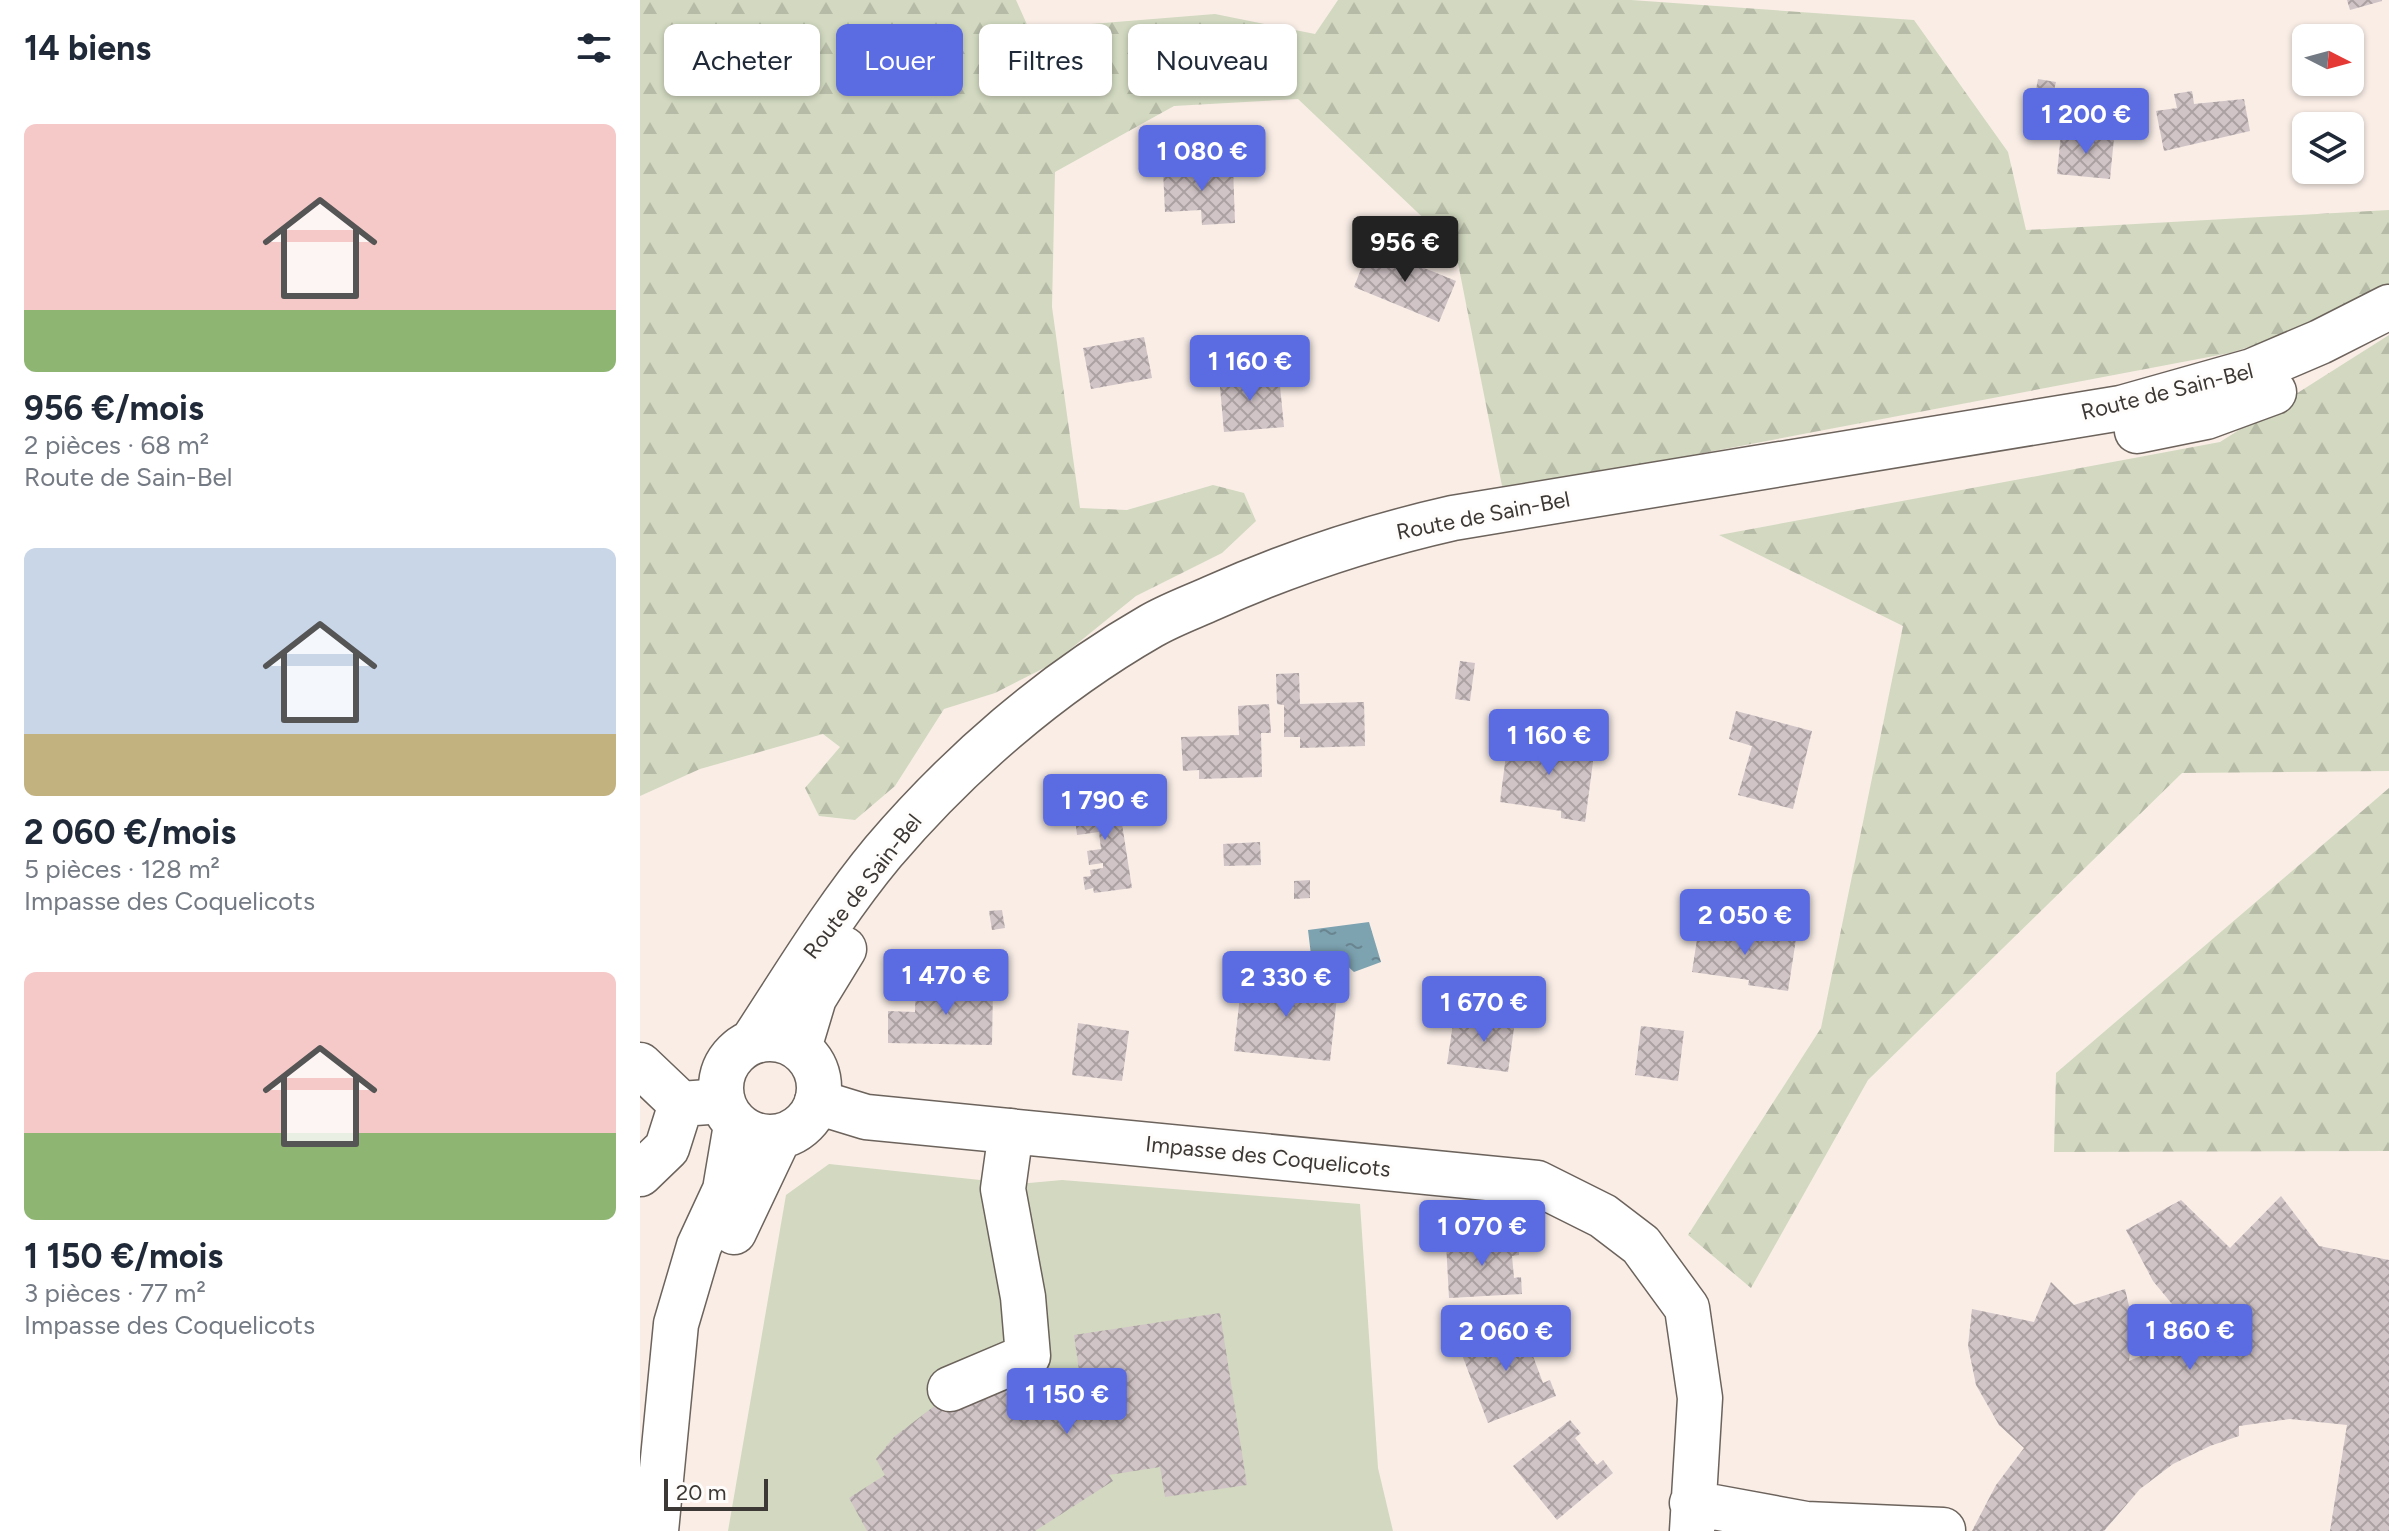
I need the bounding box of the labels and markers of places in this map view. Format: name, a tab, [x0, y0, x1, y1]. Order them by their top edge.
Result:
pin: 1 200 €	[2012, 88, 2160, 156]
pin: 1 080 €	[1128, 125, 1276, 193]
pin: 956 €	[1349, 216, 1461, 284]
pin: 1 160 €	[1176, 335, 1324, 403]
pin: 1 160 €	[1475, 709, 1623, 777]
pin: 1 790 €	[1031, 774, 1179, 842]
pin: 2 050 €	[1671, 889, 1819, 957]
pin: 1 470 €	[872, 949, 1020, 1017]
pin: 2 330 €	[1212, 951, 1360, 1019]
pin: 1 670 €	[1410, 976, 1558, 1044]
pin: 1 070 €	[1408, 1200, 1556, 1268]
pin: 1 860 €	[2116, 1304, 2264, 1372]
pin: 2 060 €	[1432, 1305, 1580, 1373]
pin: 1 150 €	[993, 1368, 1141, 1436]

